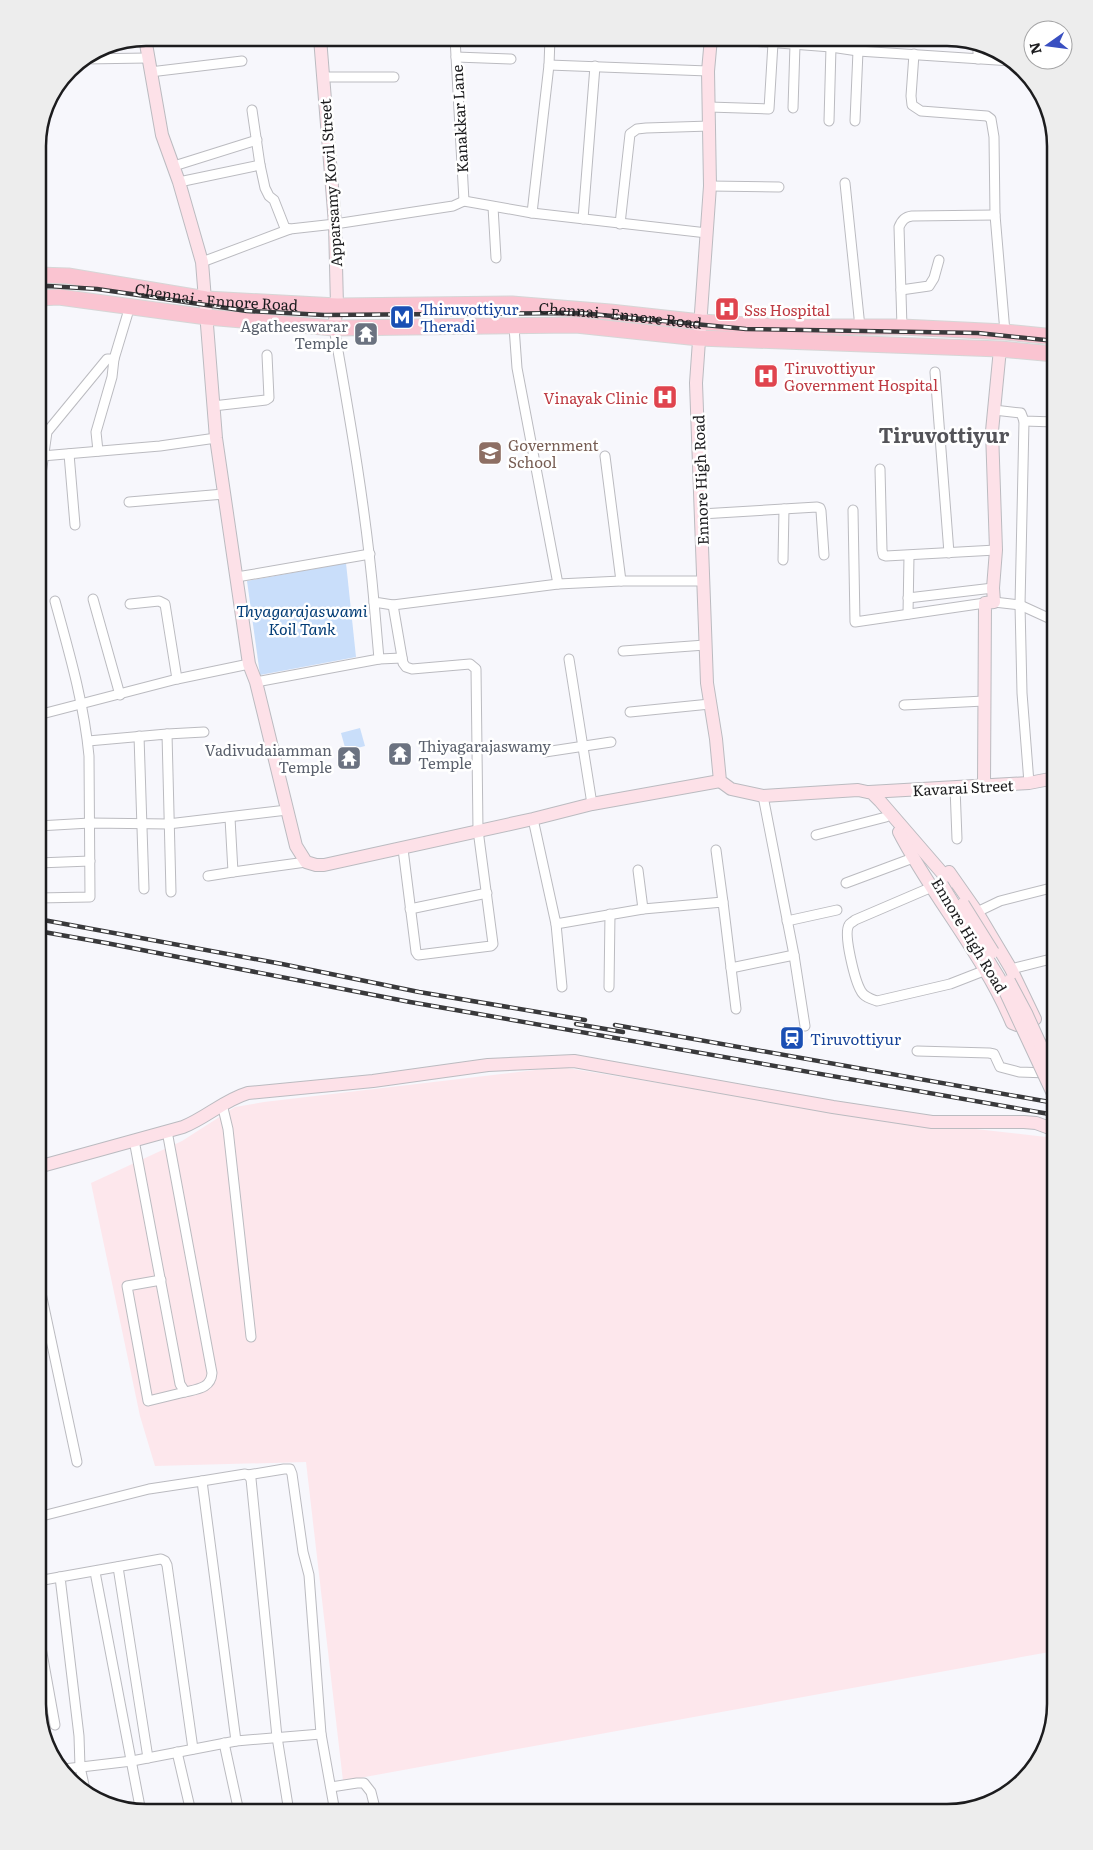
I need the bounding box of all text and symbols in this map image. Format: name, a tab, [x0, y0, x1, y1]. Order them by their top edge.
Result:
north arrow	[1023, 20, 1073, 70]
text: N	[1023, 40, 1046, 57]
street label: Kanakkar Lane	[445, 64, 473, 174]
street label: Apparsamy Kovil Street	[313, 98, 347, 268]
street label: Chennai - Ennore Road	[133, 276, 299, 315]
street label: Chennai - Ennore Road	[538, 295, 703, 334]
hospital icon: Sss Hospital	[714, 296, 740, 322]
place label: Thiruvottiyur Theradi	[420, 297, 519, 337]
place label: Sss Hospital	[744, 298, 830, 321]
metro station icon: Thiruvottiyur Theradi	[389, 304, 415, 330]
place label: Agatheeswarar Temple	[240, 314, 348, 354]
temple icon: Agatheeswarar Temple	[353, 321, 379, 347]
place label: Tiruvottiyur Government Hospital	[784, 356, 938, 396]
hospital icon: Tiruvottiyur Government Hospital	[753, 363, 779, 389]
hospital icon: Vinayak Clinic	[652, 384, 678, 410]
place label: Vinayak Clinic	[544, 386, 649, 409]
street label: Ennore High Road	[686, 414, 714, 546]
district label: Tiruvottiyur	[879, 419, 1010, 449]
place label: Government School	[508, 433, 598, 473]
school or university icon: Government School	[477, 440, 503, 466]
water label: Thyagarajaswami Koil Tank	[236, 598, 368, 640]
place label: Thiyagarajaswamy Temple	[418, 734, 551, 774]
place label: Vadivudaiamman Temple	[205, 738, 332, 778]
temple icon: Thiyagarajaswamy Temple	[387, 741, 413, 767]
temple icon: Vadivudaiamman Temple	[336, 745, 362, 771]
street label: Kavarai Street	[912, 773, 1014, 801]
street label: Ennore High Road	[926, 873, 1014, 997]
station icon: Tiruvottiyur	[779, 1025, 805, 1051]
place label: Tiruvottiyur	[810, 1027, 901, 1050]

